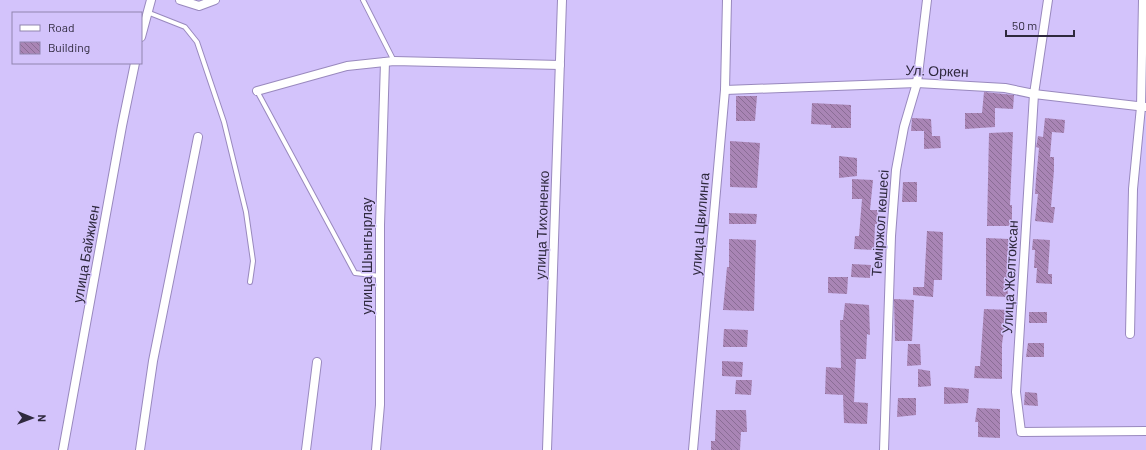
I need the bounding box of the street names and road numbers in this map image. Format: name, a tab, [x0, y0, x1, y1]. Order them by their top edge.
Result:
street label: Ул. Оркен	[905, 61, 969, 80]
street label: Теміржол көшесі	[867, 169, 892, 277]
street label: улица Тихоненко	[531, 170, 552, 280]
street label: улица Цвилинга	[687, 172, 712, 276]
street label: улица Шынгырлау	[358, 197, 375, 315]
street label: улица Байжиен	[69, 204, 102, 304]
street label: Улица Желтоксан	[998, 220, 1021, 334]

